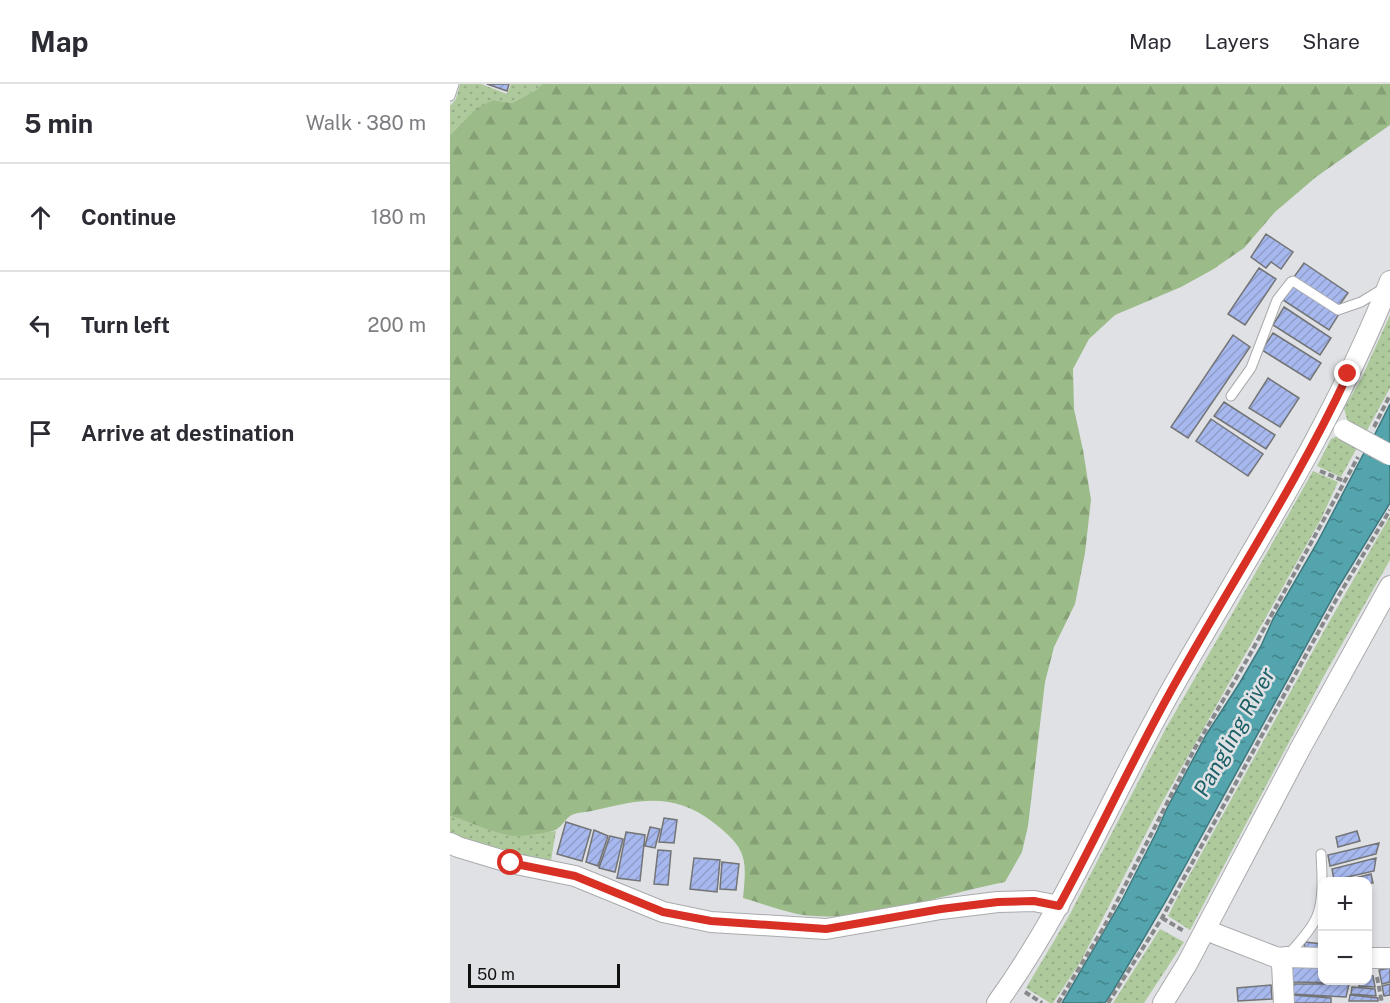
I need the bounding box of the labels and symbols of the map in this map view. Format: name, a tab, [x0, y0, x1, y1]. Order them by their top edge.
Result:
route end	[1334, 360, 1360, 386]
water label: Pangling River	[1188, 662, 1280, 801]
route start	[497, 849, 523, 875]
scale bar	[468, 961, 620, 988]

